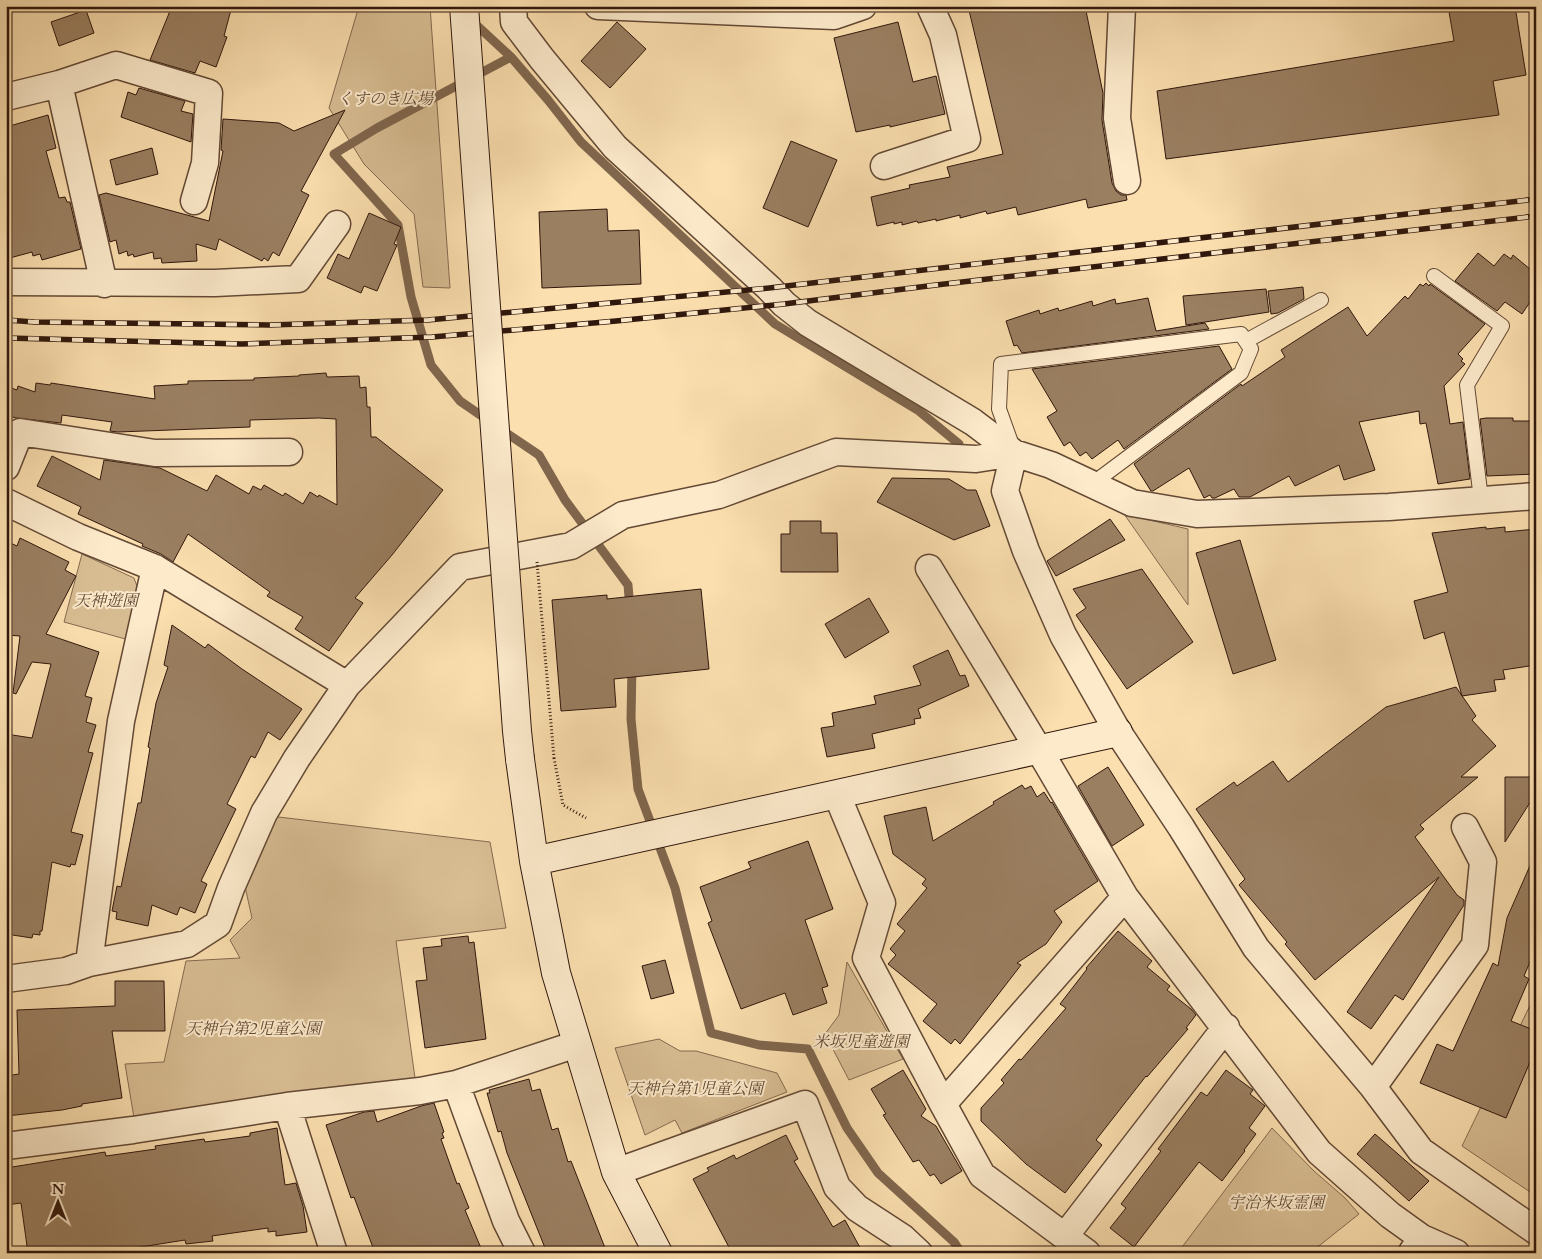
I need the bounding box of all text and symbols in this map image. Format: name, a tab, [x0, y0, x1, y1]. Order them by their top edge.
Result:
park label: くすのき広場	[337, 88, 435, 110]
park label: 天神遊園	[74, 590, 141, 612]
park label: 天神台第2児童公園	[185, 1018, 324, 1040]
park label: 米坂児童遊園	[813, 1031, 912, 1053]
park label: 天神台第1児童公園	[627, 1078, 766, 1100]
north arrow	[32, 1176, 82, 1226]
text: N	[52, 1180, 64, 1199]
park label: 宇治米坂霊園	[1228, 1192, 1327, 1214]

